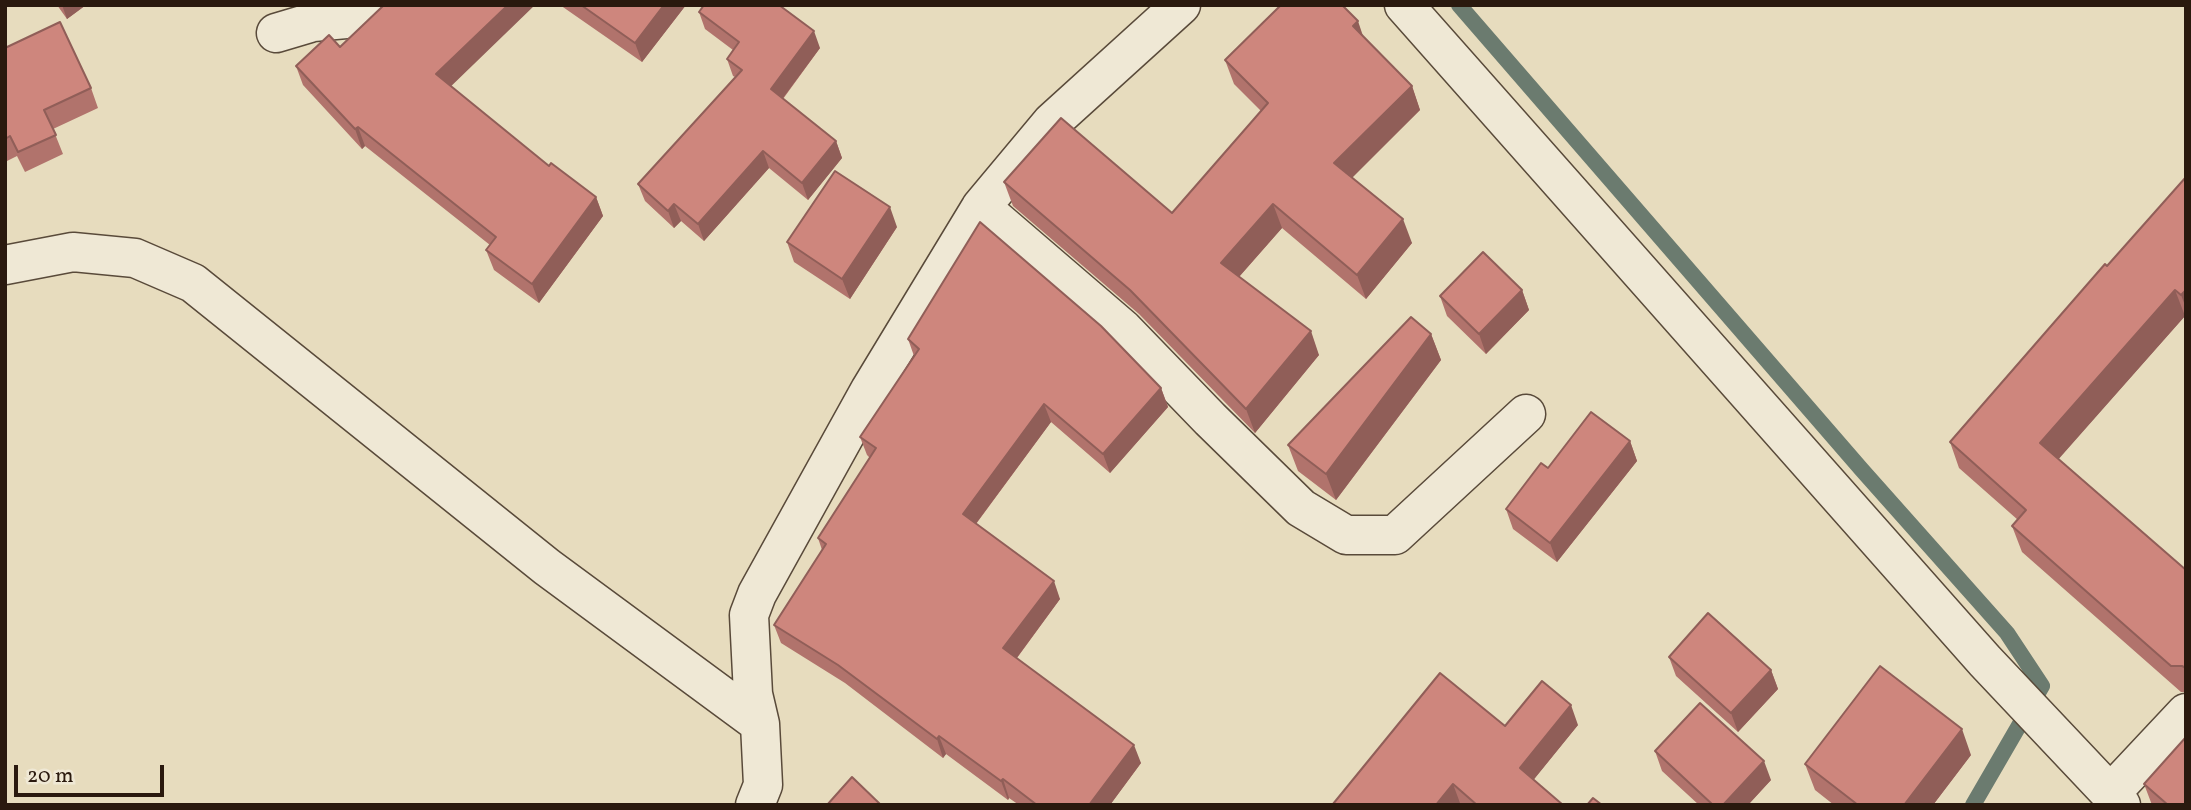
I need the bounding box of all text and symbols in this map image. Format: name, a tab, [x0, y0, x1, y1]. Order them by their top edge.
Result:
scale bar	[18, 750, 168, 794]
text: 20 m	[27, 762, 73, 791]

